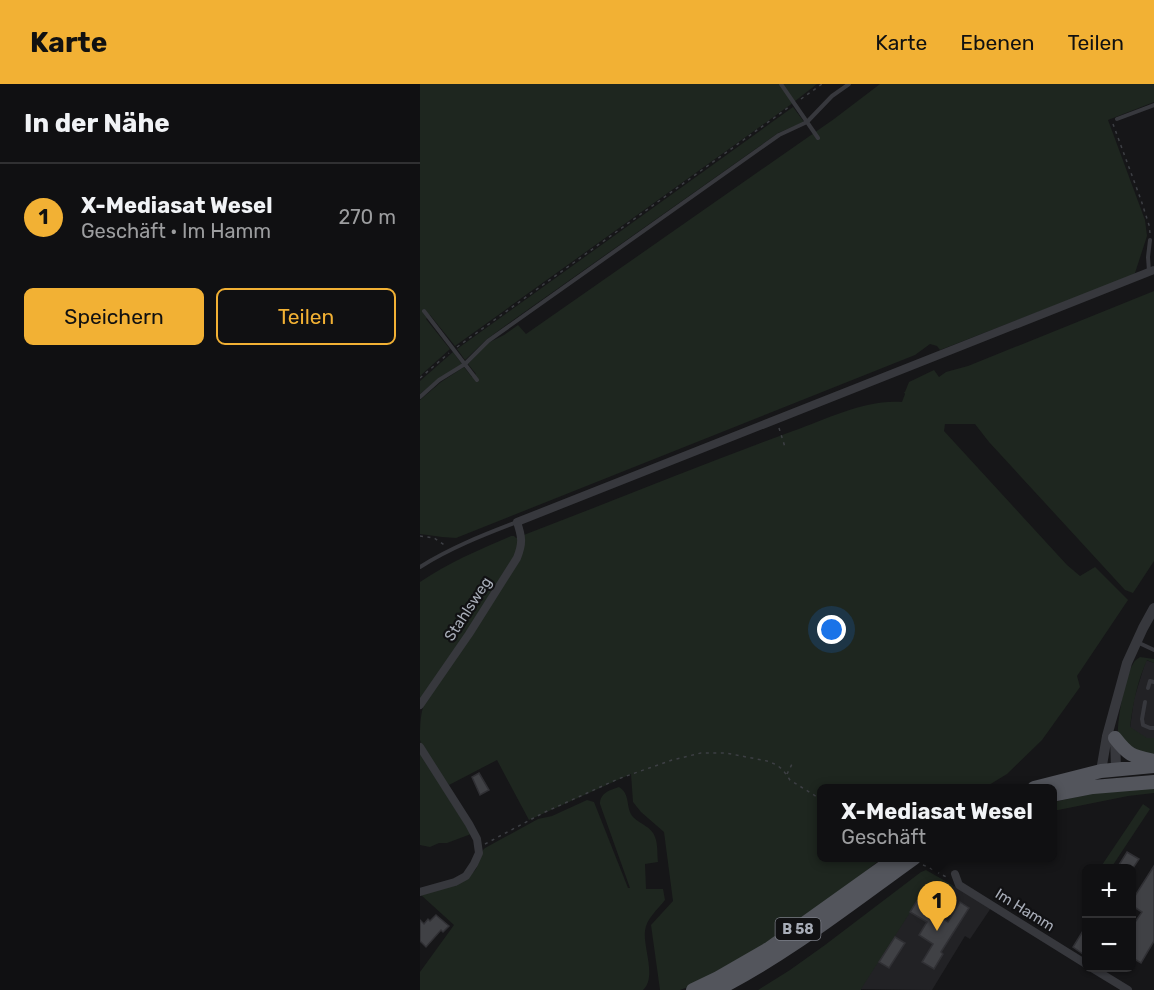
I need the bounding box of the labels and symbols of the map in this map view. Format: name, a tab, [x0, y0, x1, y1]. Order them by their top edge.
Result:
street label: Stahlsweg	[441, 574, 495, 644]
your location	[817, 615, 846, 644]
pin: 1	[918, 882, 956, 931]
street label: Im Hamm	[992, 885, 1058, 935]
road number: B 58	[776, 918, 820, 940]

